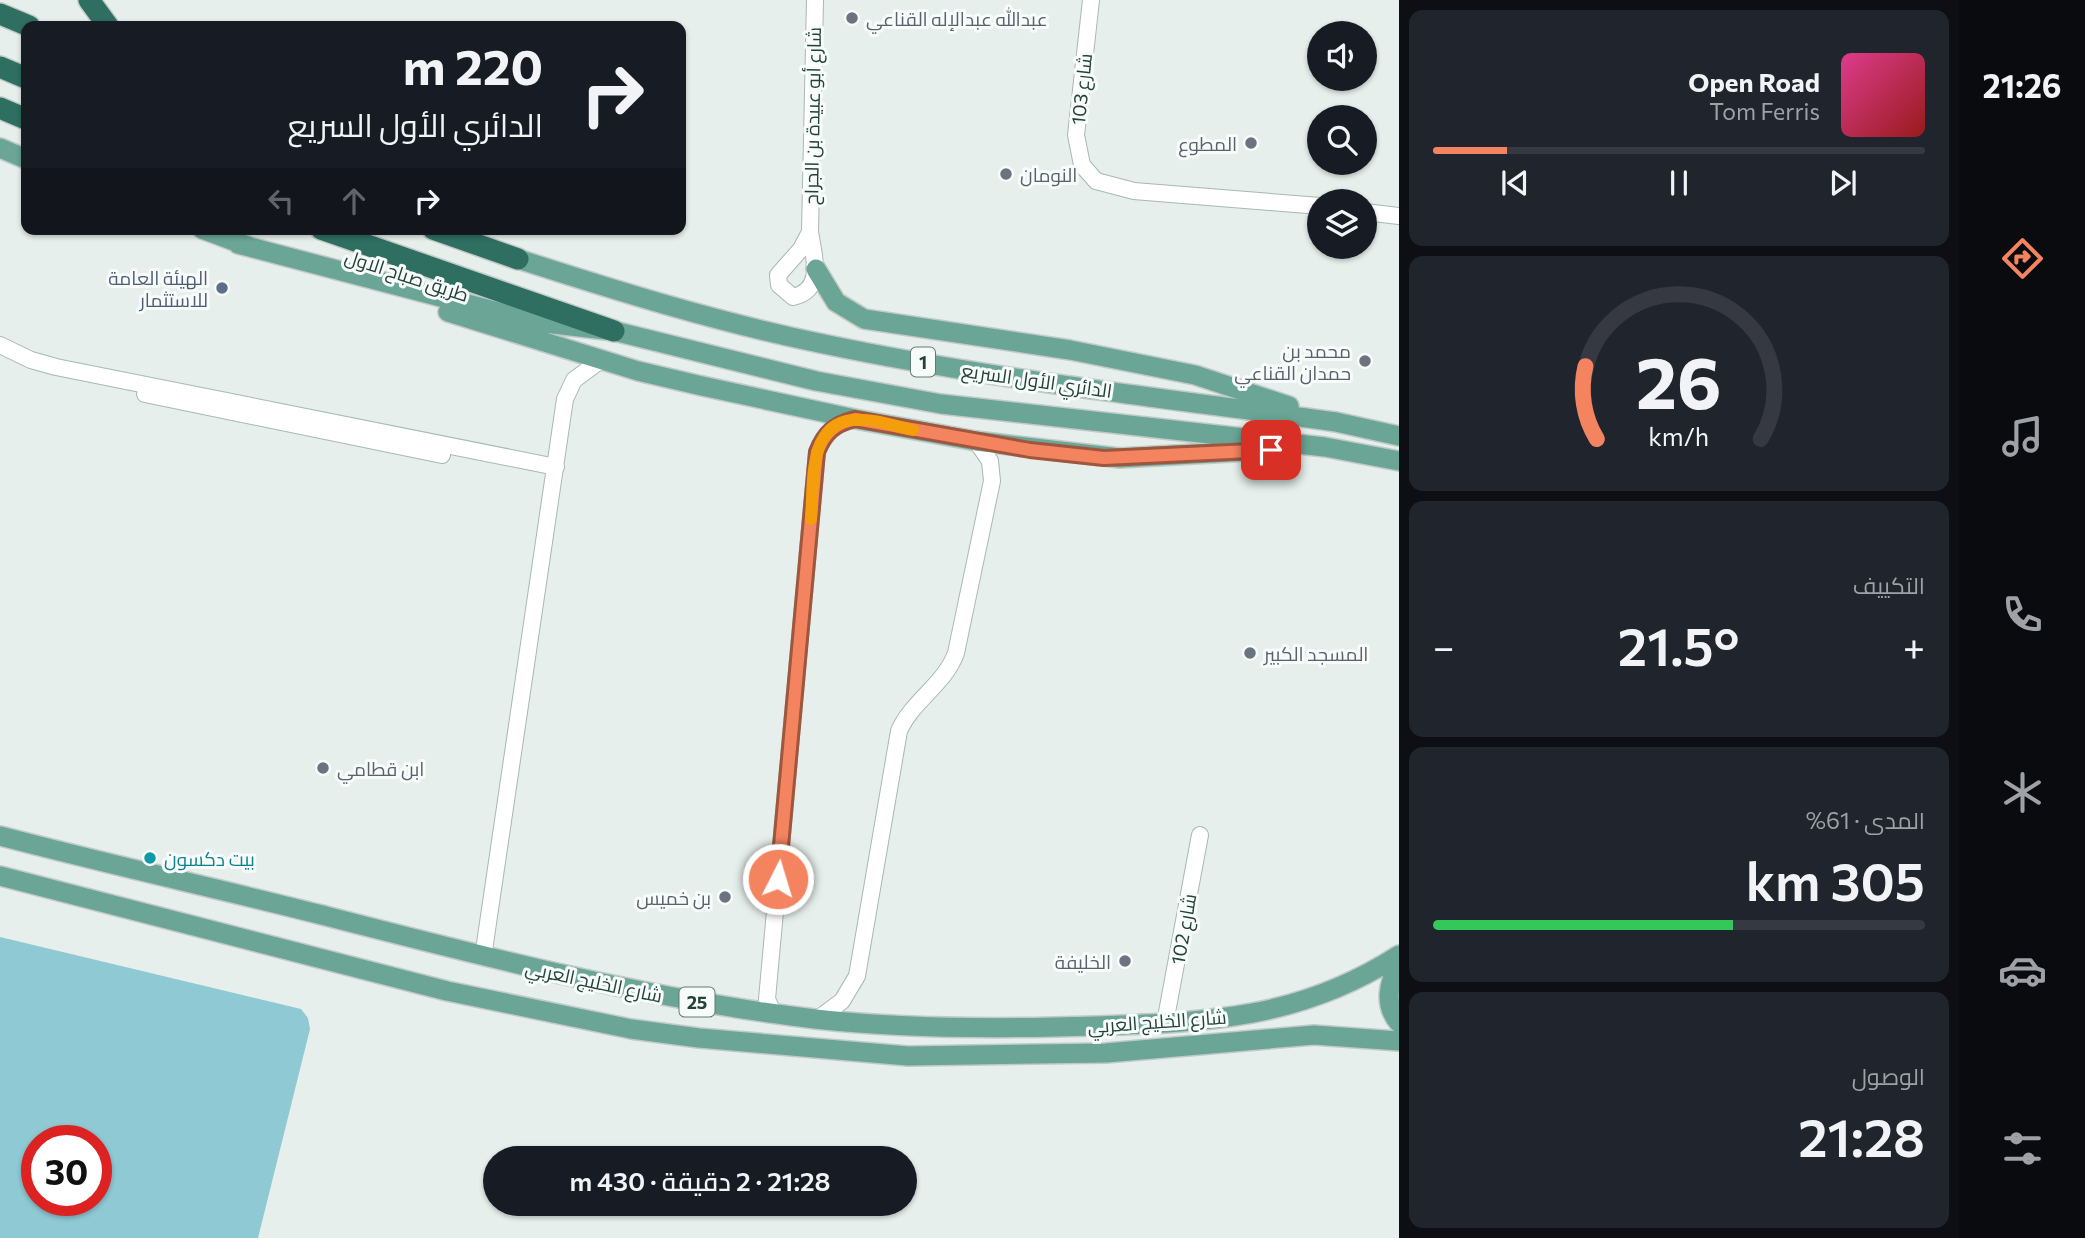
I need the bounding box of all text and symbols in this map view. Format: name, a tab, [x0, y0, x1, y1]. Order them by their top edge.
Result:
place label: عبدالله عبدالإله القناعي	[866, 7, 1048, 34]
marker: عبدالله عبدالإله القناعي	[844, 10, 860, 26]
map controls	[1307, 21, 1377, 259]
button: sound	[1307, 21, 1377, 91]
street label: شارع أبو عبيدة بن الجراح	[799, 27, 828, 205]
text: 220 m	[403, 35, 543, 95]
icon: right	[567, 49, 658, 140]
street label: شارع 103	[1066, 52, 1099, 126]
text: 21:26	[1983, 65, 2061, 105]
text: Open Road	[1688, 66, 1820, 97]
text: Tom Ferris	[1709, 97, 1820, 125]
text: الدائري الأول السريع	[288, 104, 543, 144]
button: search	[1307, 105, 1377, 175]
place label: المطوع	[1178, 132, 1237, 158]
marker: المطوع	[1243, 135, 1259, 151]
place label: النومان	[1020, 163, 1077, 187]
icon: previous	[1496, 164, 1534, 202]
icon: pause	[1660, 164, 1698, 202]
icon: next	[1824, 164, 1862, 202]
marker: النومان	[998, 166, 1014, 182]
icon: left	[262, 182, 300, 220]
icon: ahead	[335, 182, 373, 220]
icon: right	[408, 182, 446, 220]
button: layers	[1307, 189, 1377, 259]
icon: directions	[1998, 234, 2047, 283]
street label: طريق صباح الاول	[341, 244, 472, 309]
place label: الهيئة العامة للاستثمار	[108, 266, 208, 312]
marker: الهيئة العامة للاستثمار	[214, 280, 230, 296]
text: 26	[1636, 336, 1722, 425]
place label: محمد بن حمدان القناعي	[1234, 339, 1351, 388]
road number: 1	[911, 348, 935, 376]
marker: محمد بن حمدان القناعي	[1357, 353, 1373, 369]
street label: الدائري الأول السريع	[960, 358, 1114, 406]
icon: music	[1998, 412, 2047, 461]
pin	[1241, 420, 1301, 480]
text: km/h	[1649, 421, 1709, 451]
icon: arrive	[1252, 431, 1290, 469]
text: التكييف	[1853, 571, 1925, 599]
icon: phone	[1998, 590, 2047, 639]
text: 21.5°	[1618, 613, 1739, 677]
text: −	[1433, 622, 1455, 669]
text: +	[1903, 622, 1925, 669]
place label: المسجد الكبير	[1263, 642, 1368, 666]
marker: المسجد الكبير	[1242, 645, 1258, 661]
place label: ابن قطامي	[337, 757, 424, 784]
marker: ابن قطامي	[315, 760, 331, 776]
icon: climate	[1998, 768, 2047, 817]
text: المدى · 61%	[1806, 806, 1925, 834]
position arrow	[741, 842, 815, 916]
place label: بيت دكسون	[164, 847, 255, 871]
text: 305 km	[1746, 848, 1925, 912]
marker: بيت دكسون	[142, 850, 158, 866]
place label: بن خميس	[636, 886, 711, 910]
marker: بن خميس	[717, 889, 733, 905]
street label: شارع 102	[1165, 892, 1203, 967]
icon: car	[1998, 946, 2047, 995]
place label: الخليفة	[1055, 950, 1111, 973]
marker: الخليفة	[1117, 953, 1133, 969]
street label: شارع الخليج العربي	[523, 955, 664, 1011]
road number: 25	[680, 987, 714, 1016]
street label: شارع الخليج العربي	[1087, 1005, 1228, 1041]
text: الوصول	[1852, 1062, 1925, 1090]
text: 21:28	[1798, 1104, 1925, 1168]
icon: filters	[1998, 1124, 2047, 1173]
speed limit sign: 30	[21, 1125, 112, 1216]
text: 21:28 · 2 دقيقة · 430 m	[569, 1165, 831, 1196]

